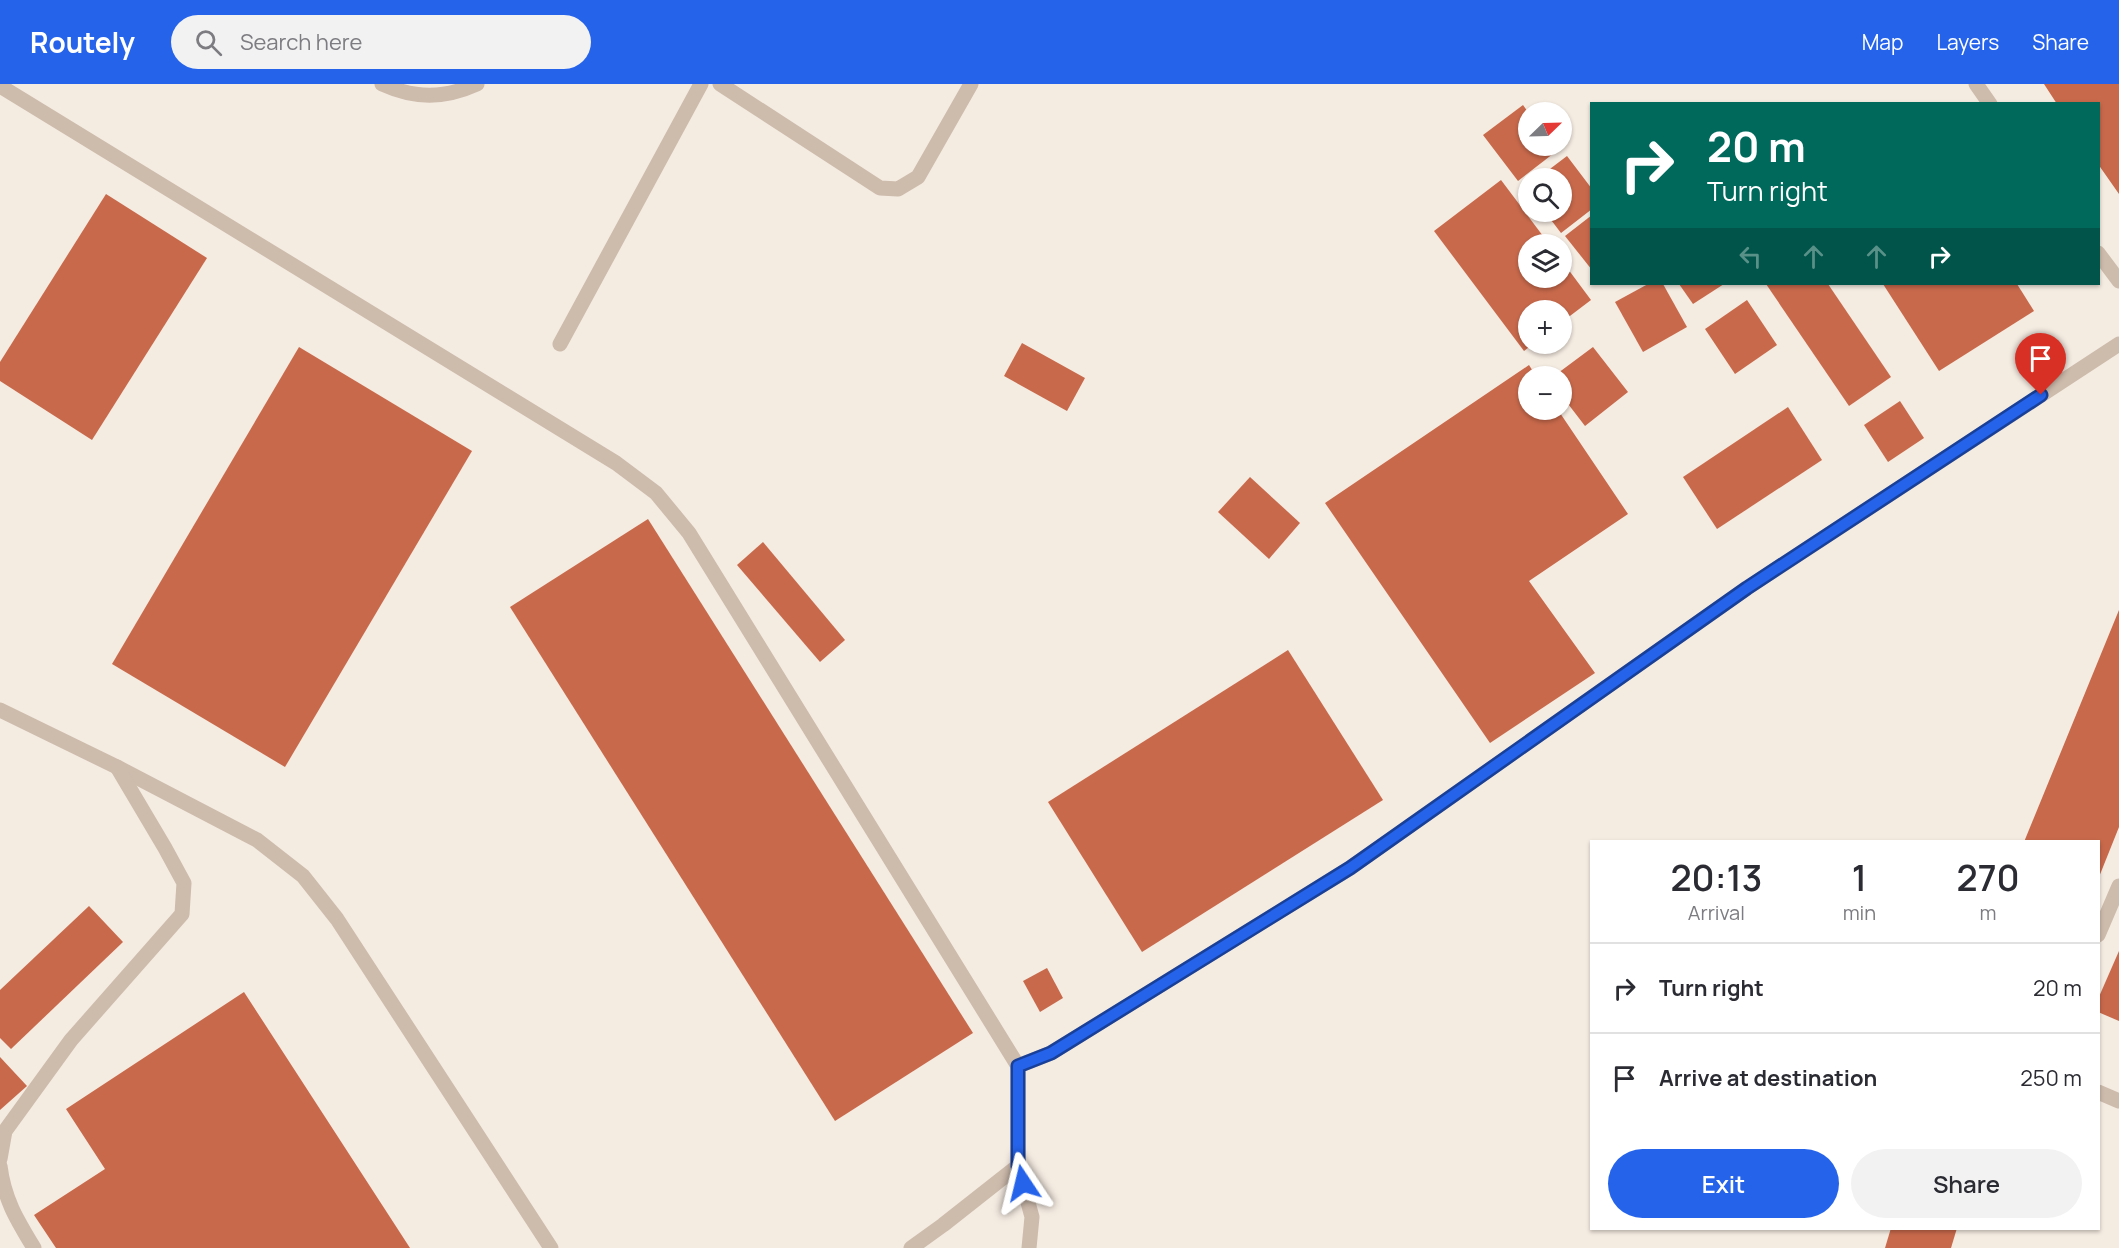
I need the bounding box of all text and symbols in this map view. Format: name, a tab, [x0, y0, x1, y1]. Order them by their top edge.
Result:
search box	[171, 15, 591, 69]
text: Routely	[30, 23, 135, 61]
icon: search	[192, 26, 225, 59]
text: Search here	[240, 27, 362, 57]
text: Map	[1862, 28, 1903, 56]
text: Layers	[1936, 28, 1999, 56]
text: Share	[2032, 28, 2089, 56]
north arrow	[1518, 102, 1572, 156]
map controls	[1518, 102, 1572, 420]
text: 20 m	[1707, 117, 1806, 175]
icon: right	[1608, 126, 1686, 204]
button: search	[1518, 168, 1572, 222]
text: Turn right	[1707, 172, 1828, 209]
button: layers	[1518, 234, 1572, 288]
icon: left	[1734, 240, 1767, 273]
icon: ahead	[1797, 240, 1830, 273]
icon: ahead	[1860, 240, 1893, 273]
icon: right	[1923, 240, 1956, 273]
button: +	[1518, 300, 1572, 354]
pin	[2015, 333, 2066, 395]
icon: arrive	[2024, 342, 2057, 375]
button: −	[1518, 366, 1572, 420]
text: 20:13	[1670, 853, 1762, 902]
text: 1	[1852, 853, 1867, 902]
text: 270	[1957, 853, 2020, 902]
text: Arrival	[1688, 899, 1745, 926]
text: min	[1843, 899, 1876, 926]
text: m	[1980, 899, 1997, 926]
icon: right	[1608, 972, 1641, 1005]
text: Turn right	[1659, 973, 1764, 1003]
text: 20 m	[2033, 973, 2082, 1003]
icon: arrive	[1608, 1062, 1641, 1095]
text: Arrive at destination	[1659, 1063, 1877, 1093]
text: 250 m	[2020, 1063, 2082, 1093]
button: Exit	[1608, 1149, 1839, 1218]
button: Share	[1851, 1149, 2082, 1218]
position arrow	[991, 1151, 1055, 1215]

